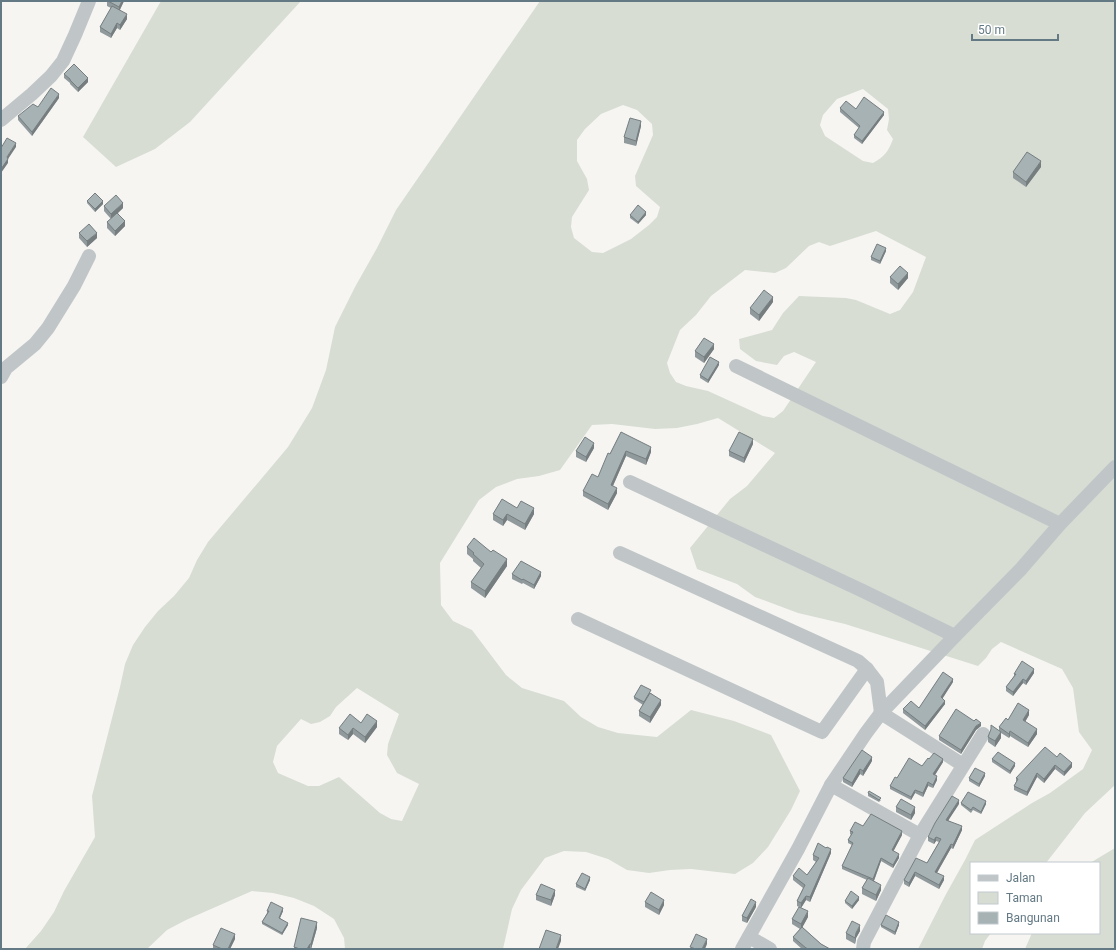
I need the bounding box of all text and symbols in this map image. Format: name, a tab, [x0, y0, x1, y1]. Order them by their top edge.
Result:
scale bar	[972, 16, 1058, 42]
text: 50 m	[978, 23, 1005, 37]
legend	[970, 862, 1100, 934]
text: Jalan	[1006, 871, 1035, 885]
text: Taman	[1006, 891, 1043, 905]
text: Bangunan	[1006, 911, 1060, 925]

